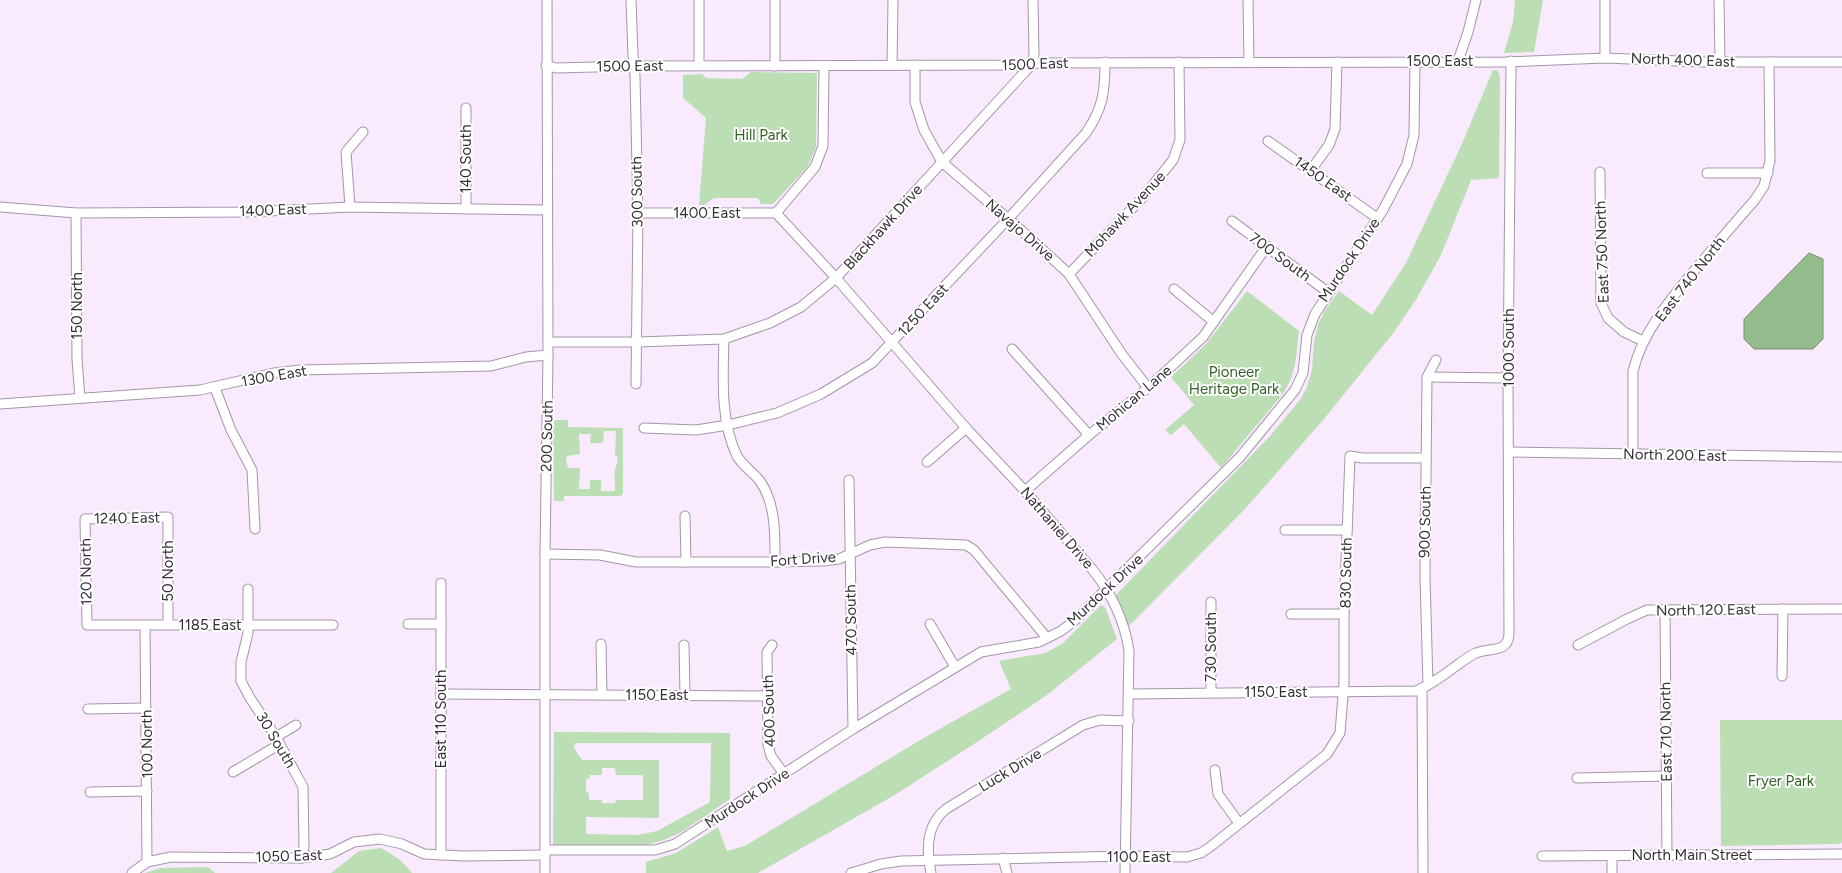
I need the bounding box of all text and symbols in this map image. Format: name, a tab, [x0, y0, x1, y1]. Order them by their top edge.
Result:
street label: North 400 East	[1630, 49, 1736, 71]
street label: 1500 East	[1407, 52, 1474, 70]
street label: 1500 East	[1001, 54, 1069, 74]
street label: 1500 East	[596, 56, 664, 76]
street label: 140 South	[457, 124, 475, 194]
park label: Hill Park	[734, 126, 789, 144]
street label: 1450 East	[1291, 153, 1356, 206]
street label: 300 South	[627, 156, 647, 228]
street label: Mohawk Avenue	[1081, 167, 1169, 261]
street label: Blackhawk Drive	[840, 181, 926, 273]
street label: Navajo Drive	[982, 195, 1058, 265]
street label: 1400 East	[239, 200, 307, 220]
street label: East 750 North	[1591, 201, 1613, 303]
street label: 1400 East	[673, 204, 741, 222]
street label: Murdock Drive	[1314, 215, 1384, 305]
street label: 700 South	[1246, 229, 1314, 285]
street label: East 740 North	[1651, 233, 1729, 325]
street label: 150 North	[68, 272, 86, 340]
street label: 1250 East	[894, 280, 952, 340]
street label: 1000 South	[1500, 308, 1518, 388]
street label: 1300 East	[240, 361, 309, 391]
street label: Mohican Lane	[1093, 361, 1175, 435]
park label: Pioneer Heritage Park	[1189, 363, 1280, 398]
street label: 200 South	[537, 400, 557, 472]
street label: North 200 East	[1623, 445, 1727, 465]
street label: Nathaniel Drive	[1017, 483, 1097, 573]
street label: 900 South	[1415, 486, 1435, 558]
street label: 1240 East	[94, 508, 161, 528]
street label: 830 South	[1336, 537, 1356, 609]
street label: 120 North	[76, 538, 96, 606]
street label: 50 North	[159, 540, 177, 602]
street label: Fort Drive	[770, 548, 836, 570]
street label: Murdock Drive	[1063, 550, 1147, 630]
street label: 470 South	[841, 584, 861, 656]
street label: North 120 East	[1656, 600, 1757, 620]
street label: 730 South	[1202, 612, 1220, 682]
street label: 1185 East	[178, 616, 242, 634]
street label: East 110 South	[432, 670, 450, 768]
street label: 400 South	[759, 674, 779, 748]
street label: East 710 North	[1656, 682, 1676, 782]
street label: 1150 East	[1244, 683, 1308, 701]
street label: 1150 East	[625, 686, 689, 704]
street label: 30 South	[252, 709, 300, 771]
street label: 100 North	[137, 710, 157, 778]
street label: Luck Drive	[975, 744, 1045, 796]
street label: Murdock Drive	[701, 764, 793, 832]
park label: Fryer Park	[1748, 772, 1815, 790]
street label: 1050 East	[255, 846, 323, 866]
street label: North Main Street	[1631, 846, 1753, 864]
street label: 1100 East	[1107, 848, 1172, 866]

